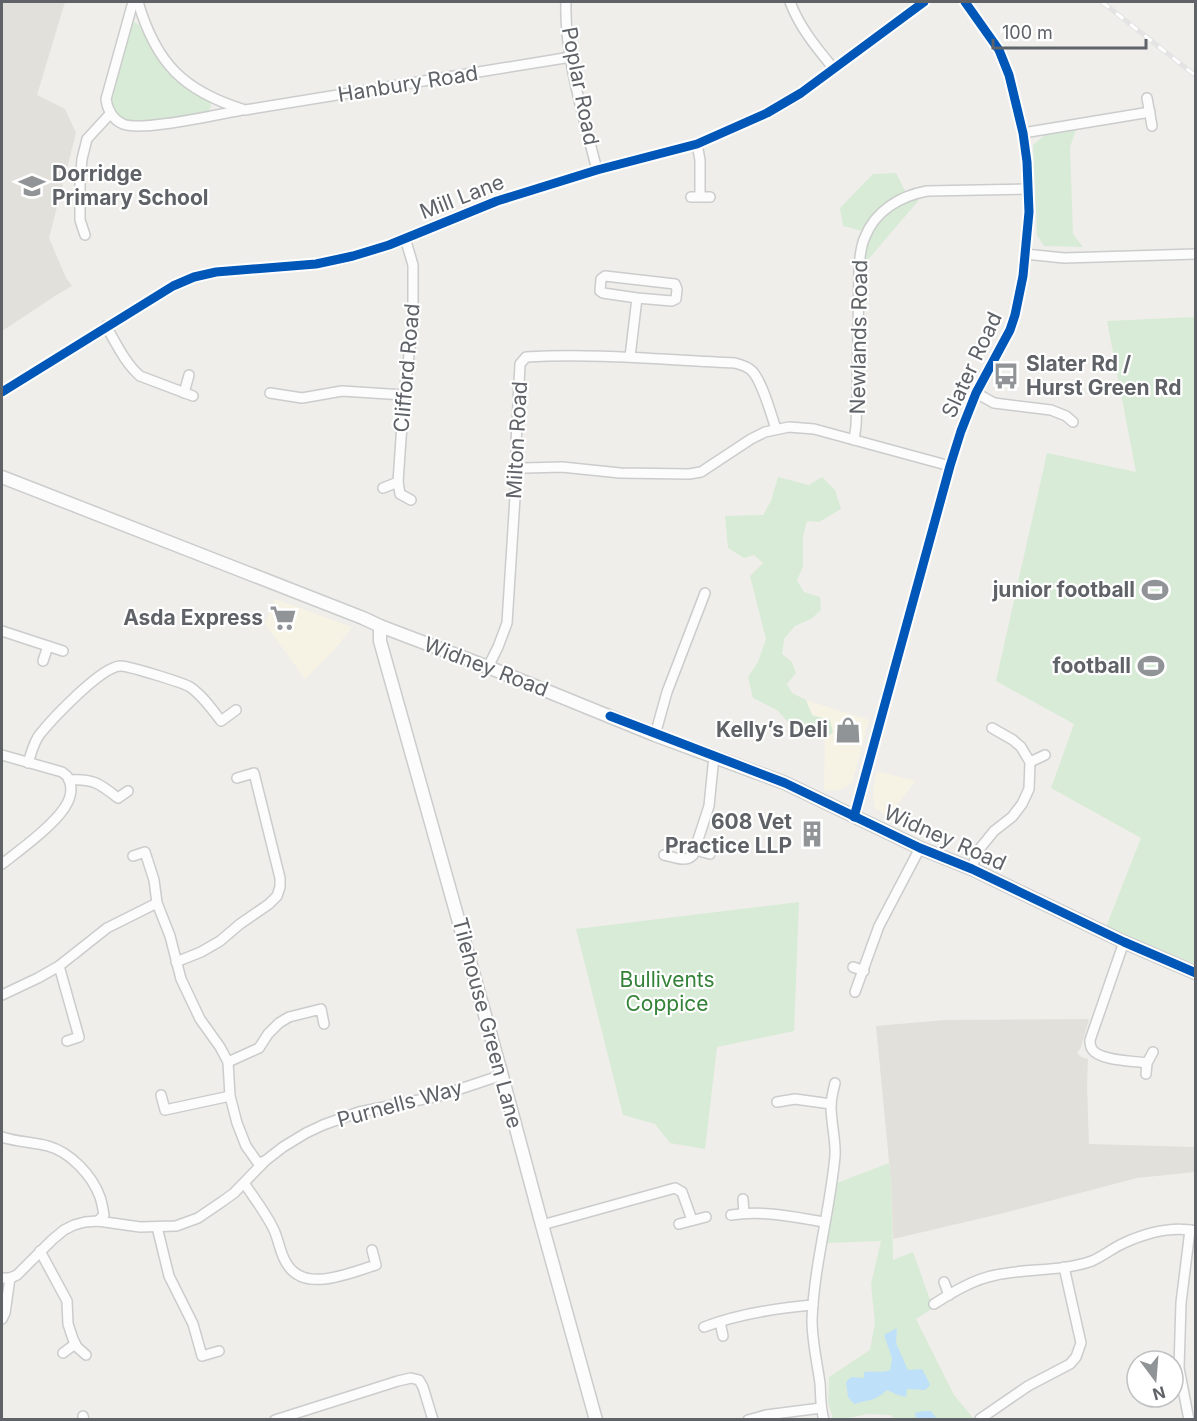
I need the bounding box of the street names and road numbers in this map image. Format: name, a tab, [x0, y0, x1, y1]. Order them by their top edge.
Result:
street label: Poplar Road	[557, 25, 604, 147]
street label: Hanbury Road	[336, 60, 480, 107]
street label: Mill Lane	[416, 169, 508, 224]
street label: Newlands Road	[845, 259, 872, 415]
street label: Clifford Road	[388, 303, 425, 433]
street label: Slater Road	[936, 308, 1007, 422]
street label: Milton Road	[501, 381, 532, 499]
street label: Widney Road	[420, 631, 552, 702]
street label: Widney Road	[880, 799, 1010, 876]
street label: Tilehouse Green Lane	[447, 915, 528, 1131]
street label: Purnells Way	[334, 1075, 465, 1132]

